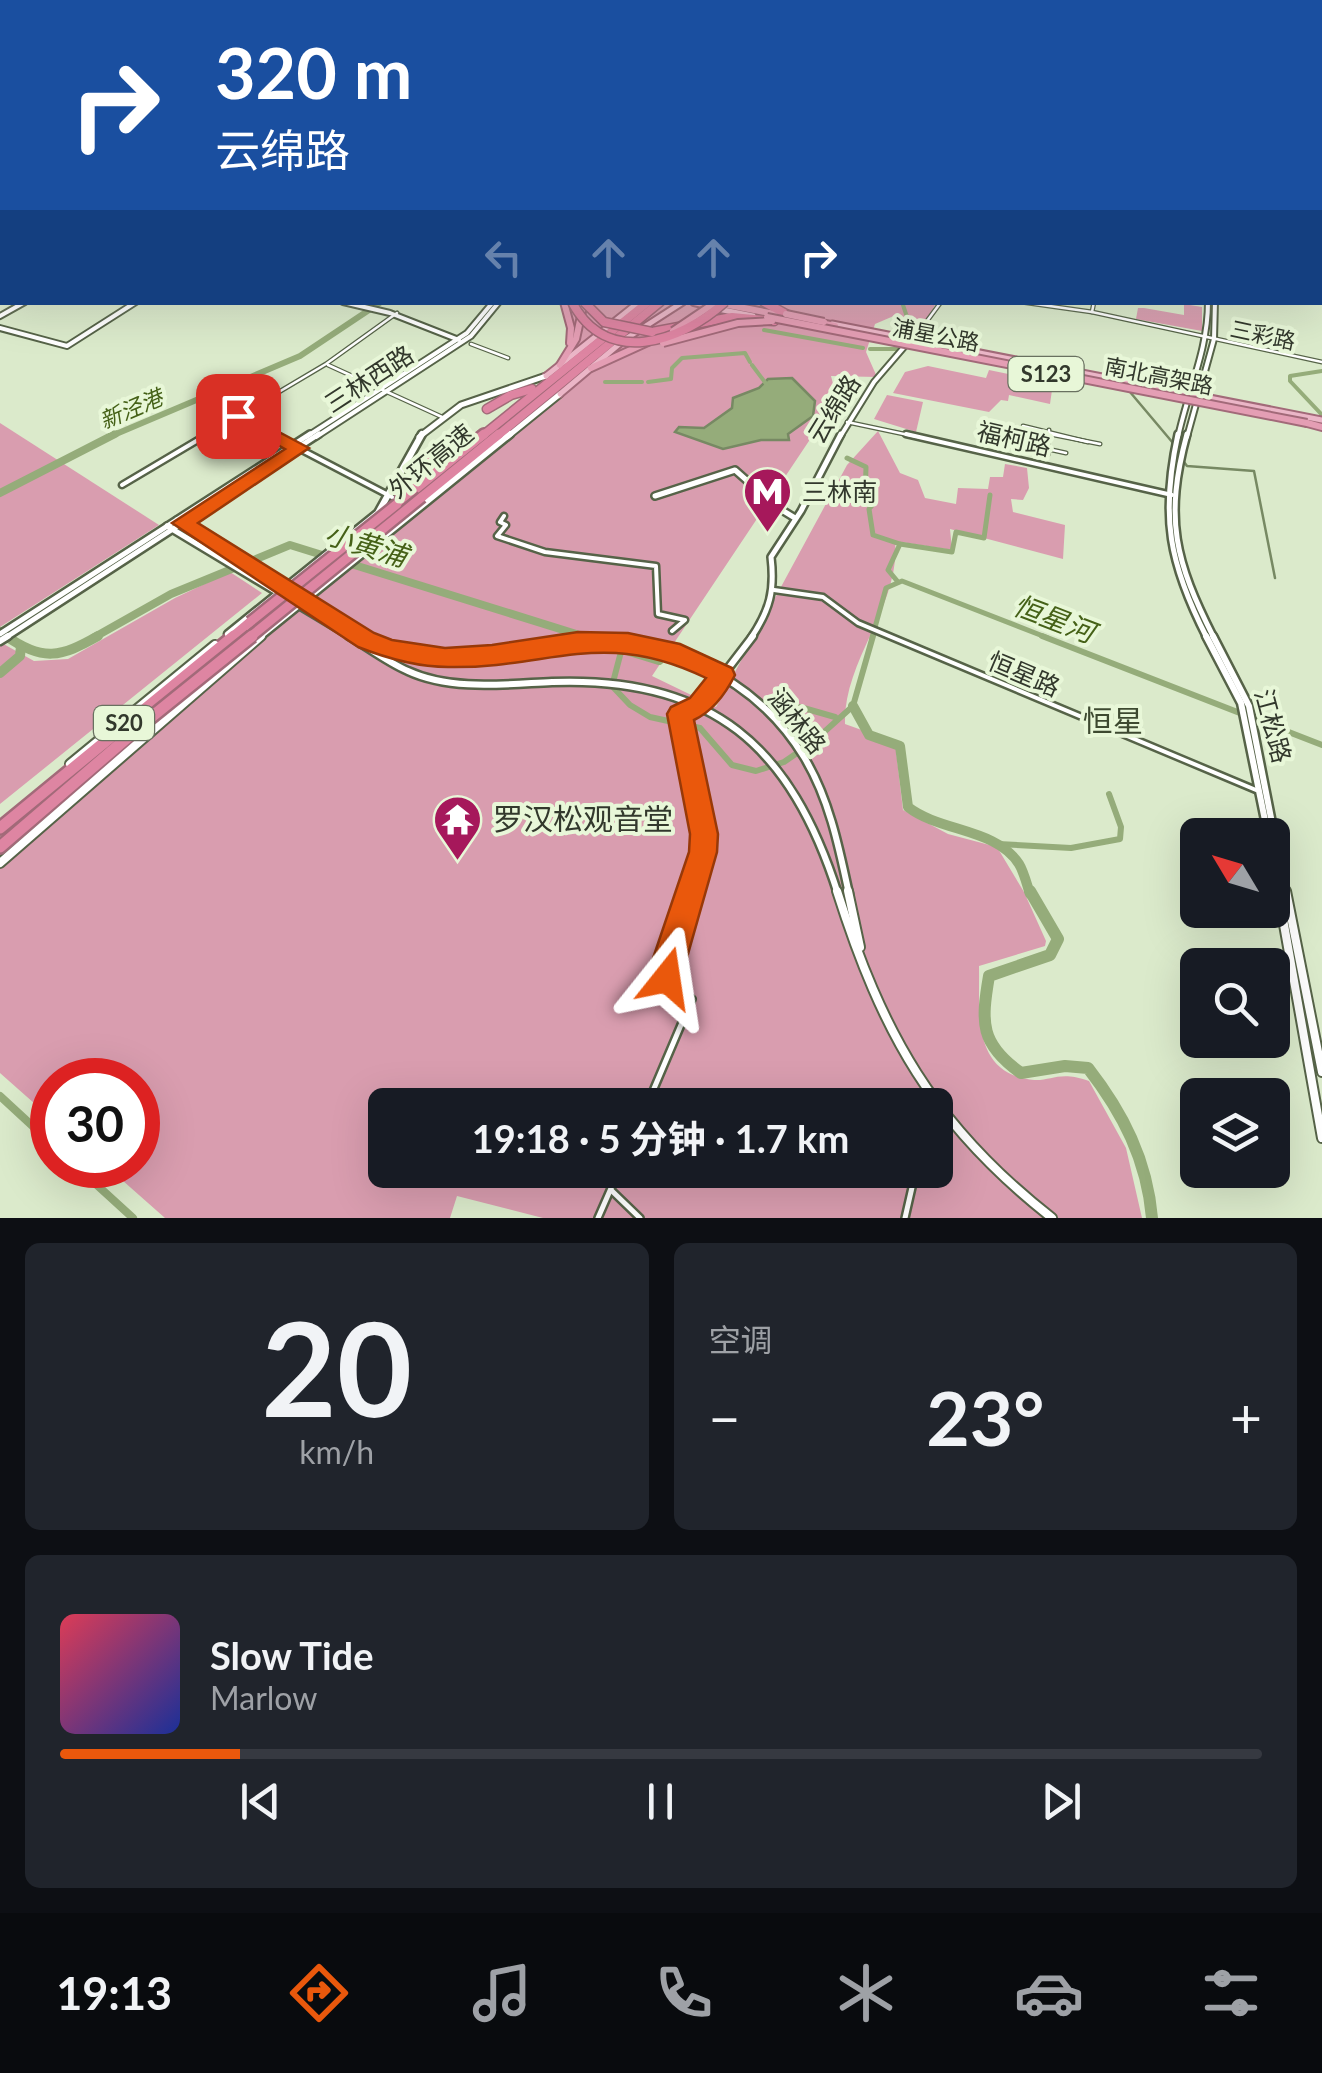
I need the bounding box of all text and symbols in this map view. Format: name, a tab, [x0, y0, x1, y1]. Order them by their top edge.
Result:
text: 320 m	[215, 30, 412, 114]
icon: right	[50, 40, 180, 170]
text: 云绵路	[215, 123, 350, 177]
icon: left	[476, 230, 531, 285]
icon: ahead	[581, 230, 636, 285]
icon: ahead	[686, 230, 741, 285]
icon: right	[791, 230, 846, 285]
street label: 浦星公路	[890, 313, 982, 356]
street label: 三彩路	[1228, 314, 1298, 355]
street label: 三林西路	[318, 338, 419, 418]
street label: 南北高架路	[1103, 352, 1216, 399]
road number: S123	[1008, 357, 1084, 391]
street label: 云绵路	[801, 369, 866, 448]
pin	[196, 374, 281, 459]
water label: 新泾港	[95, 382, 169, 434]
icon: arrive	[211, 389, 266, 444]
street label: 福柯路	[974, 415, 1054, 461]
street label: 外环高速	[382, 417, 479, 503]
metro station icon: 三林南	[741, 466, 793, 534]
place label: 三林南	[802, 476, 877, 506]
water label: 小黄浦	[321, 516, 415, 574]
water label: 恒星河	[1009, 587, 1104, 651]
street label: 恒星路	[984, 645, 1065, 702]
street label: 涵林路	[763, 682, 833, 759]
street label: 江松路	[1250, 686, 1298, 766]
district label: 恒星	[1083, 702, 1143, 738]
road number: S20	[94, 706, 154, 740]
temple icon: 罗汉松观音堂	[432, 794, 484, 862]
place label: 罗汉松观音堂	[493, 800, 673, 836]
north arrow	[1180, 818, 1290, 928]
map controls	[1180, 818, 1290, 1188]
position arrow	[615, 926, 719, 1030]
button: search	[1180, 948, 1290, 1058]
speed limit sign: 30	[30, 1058, 160, 1188]
button: layers	[1180, 1078, 1290, 1188]
text: 19:18 · 5 分钟 · 1.7 km	[472, 1115, 849, 1161]
text: 20	[261, 1289, 412, 1445]
text: 空调	[709, 1320, 773, 1359]
text: 23°	[926, 1372, 1044, 1462]
text: −	[709, 1384, 740, 1450]
text: +	[1230, 1384, 1262, 1450]
text: km/h	[299, 1432, 374, 1471]
text: Slow Tide	[210, 1632, 373, 1678]
text: Marlow	[210, 1678, 317, 1717]
icon: previous	[233, 1774, 288, 1829]
icon: pause	[633, 1774, 688, 1829]
icon: next	[1034, 1774, 1089, 1829]
icon: directions	[284, 1958, 354, 2028]
icon: music	[467, 1958, 537, 2028]
icon: phone	[649, 1958, 719, 2028]
icon: climate	[831, 1958, 901, 2028]
icon: car	[1014, 1958, 1084, 2028]
icon: filters	[1196, 1958, 1266, 2028]
text: 19:13	[56, 1966, 172, 2020]

